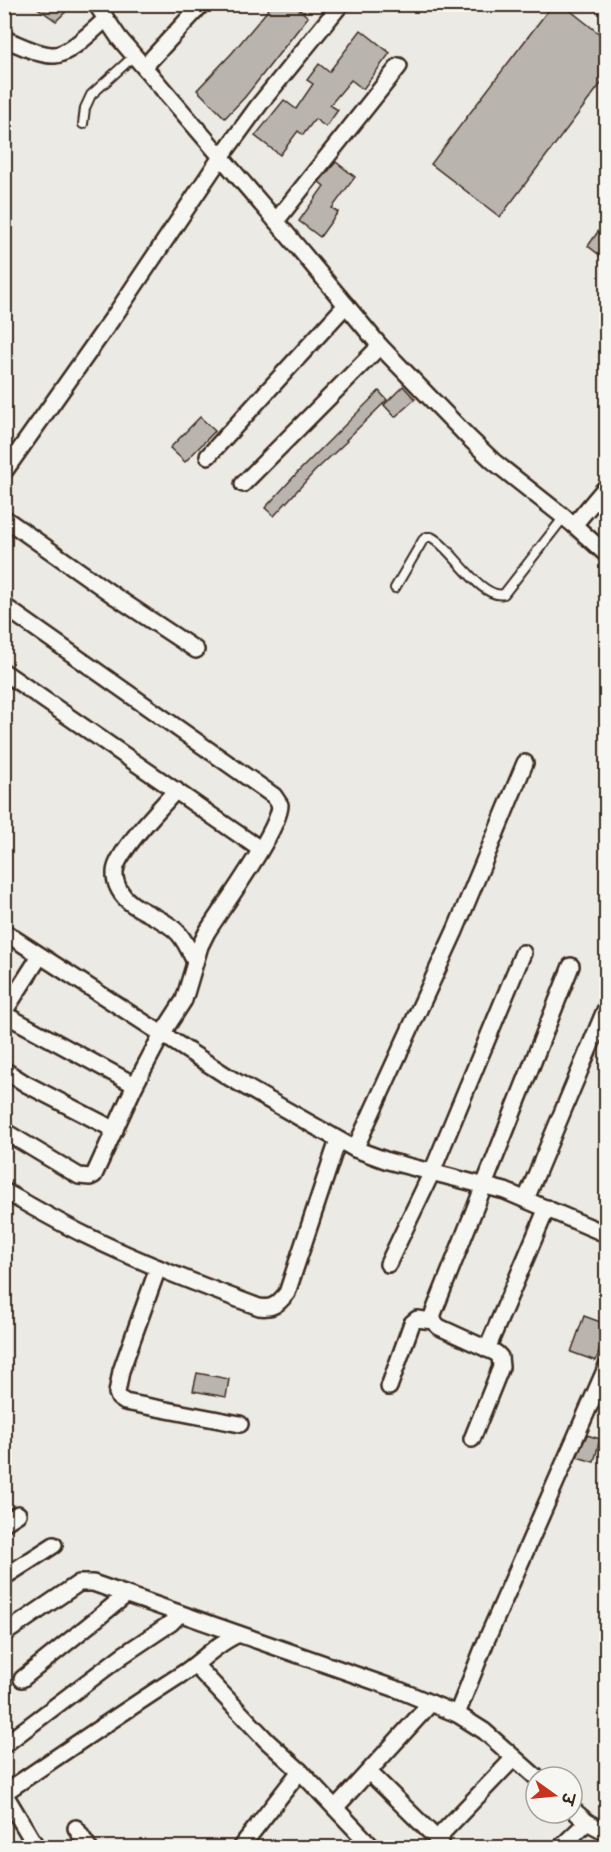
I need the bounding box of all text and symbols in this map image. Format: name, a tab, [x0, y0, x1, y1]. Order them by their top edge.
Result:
north arrow	[524, 1765, 584, 1825]
text: उ	[552, 1788, 584, 1809]

